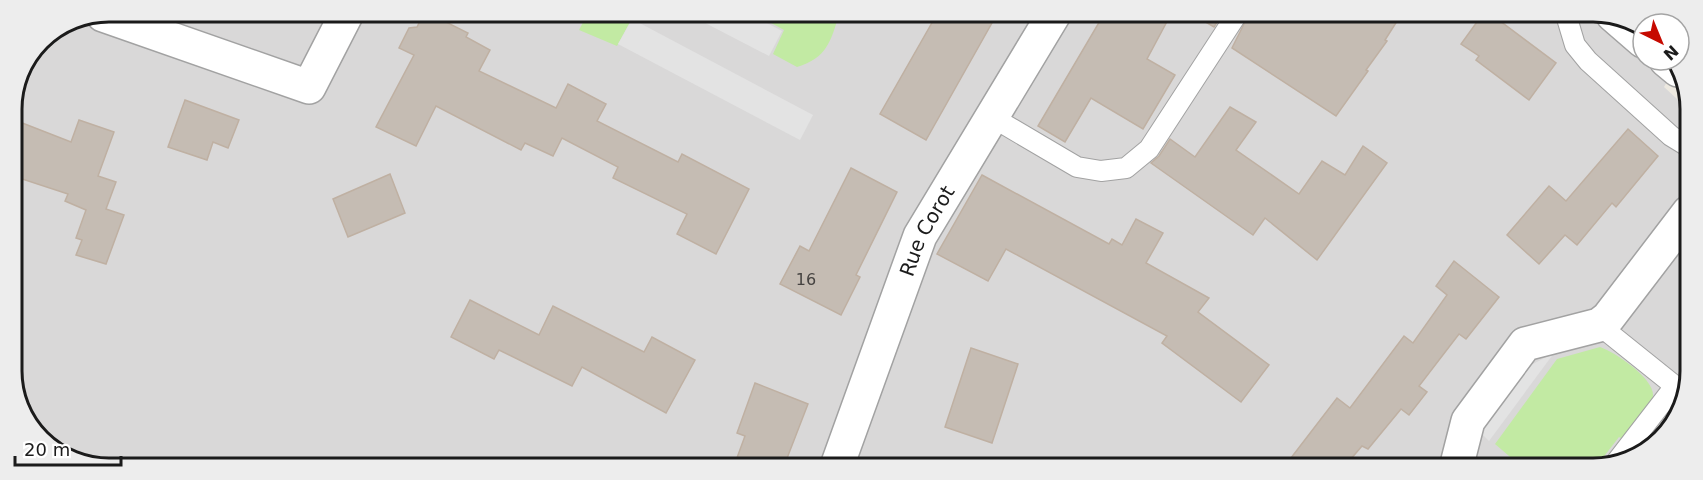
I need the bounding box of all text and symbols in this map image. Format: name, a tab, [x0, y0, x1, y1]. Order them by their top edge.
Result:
north arrow	[1631, 12, 1691, 72]
text: N	[1660, 41, 1682, 64]
street label: Rue Corot	[895, 181, 960, 279]
house number: 16	[796, 270, 816, 289]
scale bar	[15, 429, 122, 467]
text: 20 m	[24, 439, 70, 460]

